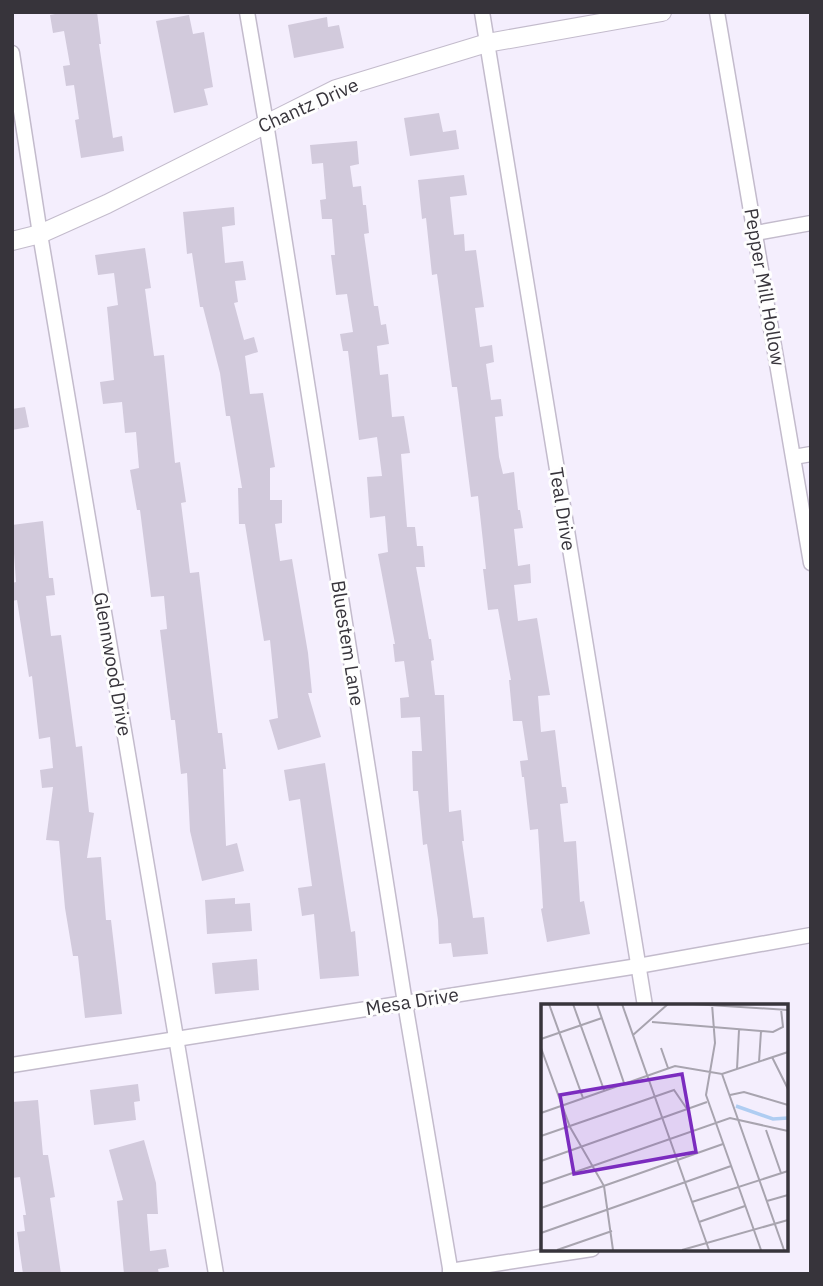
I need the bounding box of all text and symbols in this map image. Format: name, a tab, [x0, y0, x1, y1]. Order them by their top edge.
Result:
street label: Chantz Drive	[254, 72, 362, 138]
street label: Pepper Mill Hollow	[739, 206, 791, 368]
street label: Teal Drive	[545, 466, 581, 552]
street label: Bluestem Lane	[326, 578, 370, 708]
street label: Glennwood Drive	[89, 590, 137, 738]
street label: Mesa Drive	[364, 982, 460, 1020]
inset map	[541, 1004, 788, 1251]

